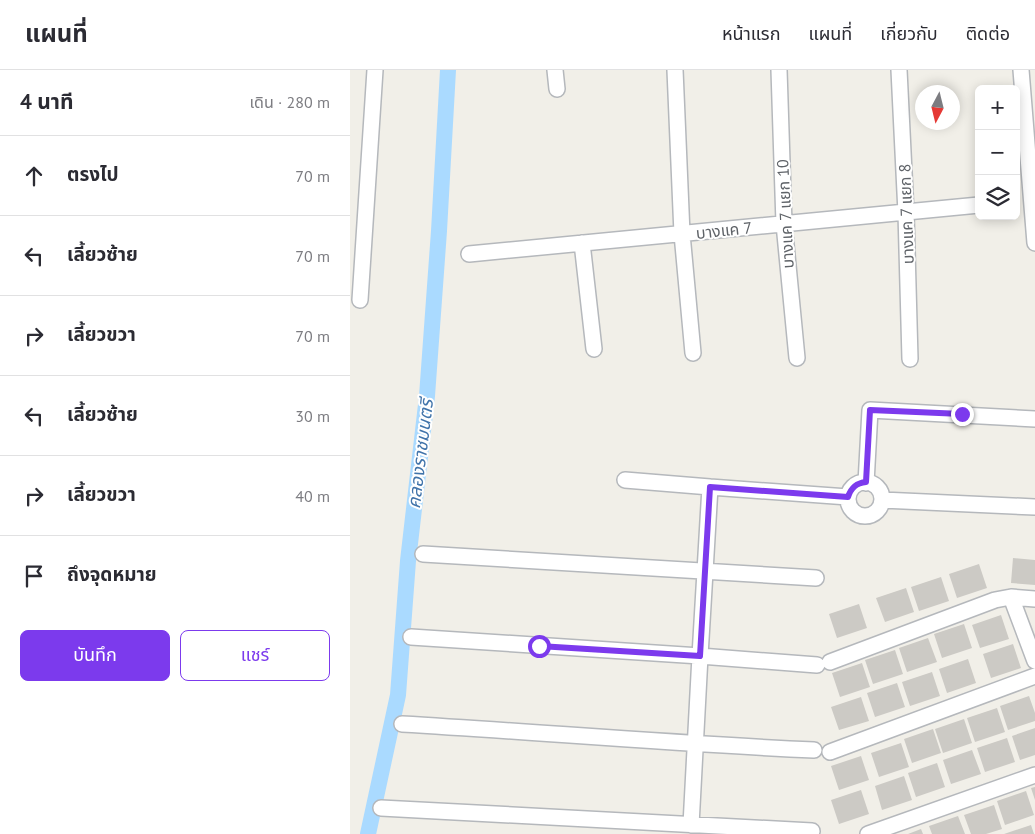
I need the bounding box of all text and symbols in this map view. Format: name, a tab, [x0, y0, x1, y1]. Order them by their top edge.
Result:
text: แผนที่	[25, 18, 88, 49]
text: หน้าแรก	[722, 22, 780, 45]
text: แผนที่	[808, 22, 852, 45]
text: เกี่ยวกับ	[880, 22, 938, 45]
text: ติดต่อ	[966, 22, 1010, 45]
north arrow	[915, 85, 960, 130]
map controls	[975, 85, 1020, 220]
button: +	[975, 85, 1020, 130]
text: 4 นาที	[20, 88, 73, 115]
text: เดิน · 280 m	[250, 92, 330, 112]
button: −	[975, 130, 1020, 175]
street label: บางแค 7 แยก 10	[772, 159, 798, 269]
icon: ahead	[20, 162, 48, 190]
text: ตรงไป	[67, 162, 119, 186]
street label: บางแค 7 แยก 8	[894, 163, 918, 265]
text: 70 m	[295, 166, 330, 186]
button: layers	[975, 175, 1020, 220]
street label: บางแค 7	[695, 217, 753, 243]
icon: left	[20, 242, 48, 270]
text: เลี้ยวซ้าย	[67, 242, 138, 266]
text: 70 m	[295, 246, 330, 266]
icon: right	[20, 322, 48, 350]
text: เลี้ยวขวา	[67, 322, 136, 346]
text: 70 m	[295, 326, 330, 346]
water label: คลองราชมนตรี	[402, 395, 438, 510]
icon: left	[20, 402, 48, 430]
text: เลี้ยวซ้าย	[67, 402, 138, 426]
route end	[951, 403, 974, 426]
text: 30 m	[295, 406, 330, 426]
icon: right	[20, 482, 48, 510]
text: เลี้ยวขวา	[67, 482, 136, 506]
text: 40 m	[295, 486, 330, 506]
icon: arrive	[20, 562, 48, 590]
text: ถึงจุดหมาย	[67, 562, 157, 586]
button: บันทึก	[20, 630, 170, 681]
button: แชร์	[180, 630, 330, 681]
route start	[528, 635, 551, 658]

